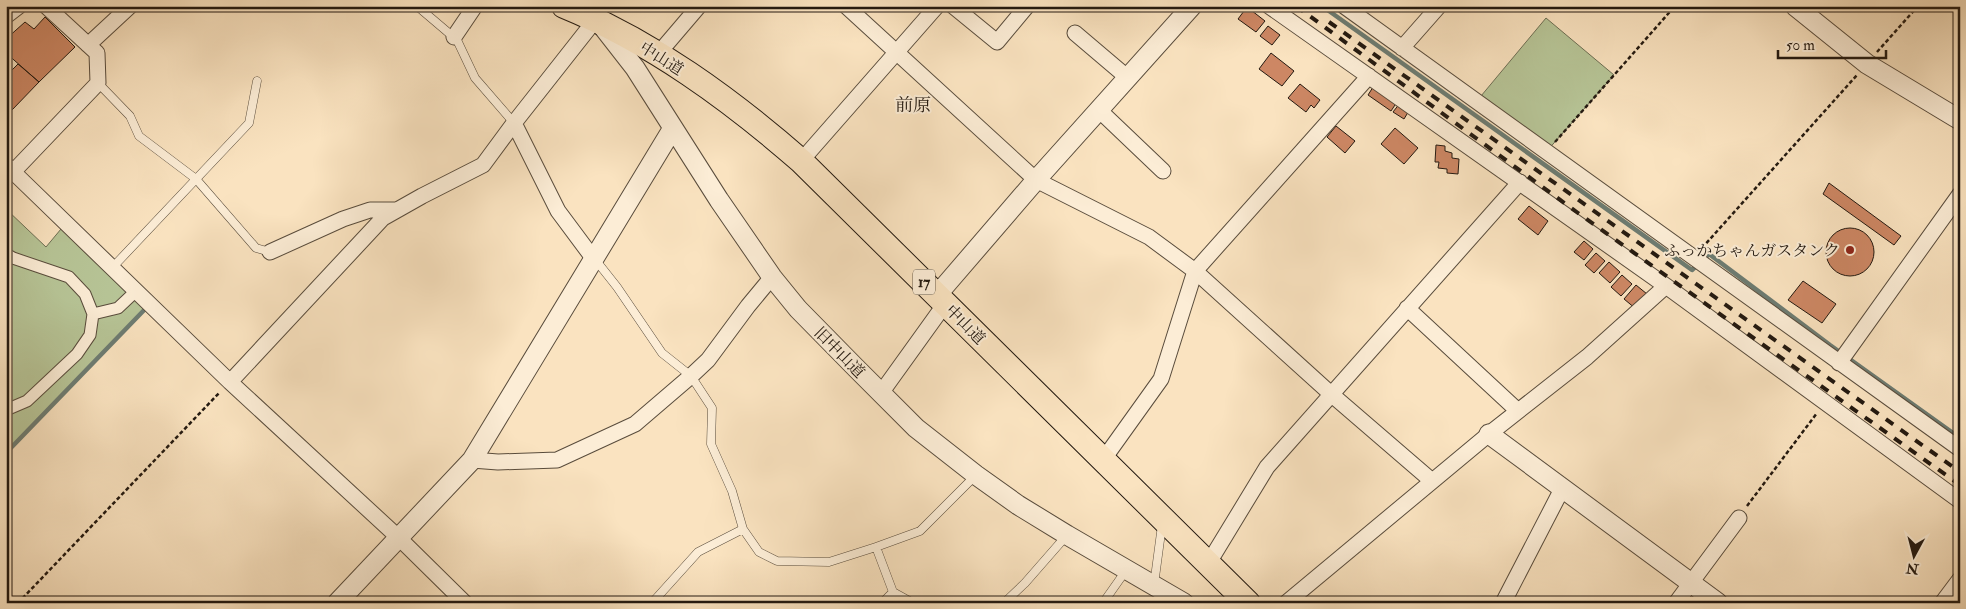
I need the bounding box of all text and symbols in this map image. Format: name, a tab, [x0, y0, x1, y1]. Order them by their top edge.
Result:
scale bar	[1778, 28, 1886, 60]
text: 50 m	[1786, 36, 1815, 55]
street label: 中山道	[636, 38, 687, 80]
district label: 前原	[895, 94, 931, 117]
place label: ふっかちゃんガスタンク	[1664, 241, 1840, 261]
marker: ふっかちゃんガスタンク	[1844, 244, 1856, 256]
road number: 17	[913, 270, 935, 294]
street label: 中山道	[941, 301, 989, 349]
street label: 旧中山道	[810, 323, 869, 382]
north arrow	[1888, 532, 1938, 582]
text: N	[1905, 559, 1921, 578]

